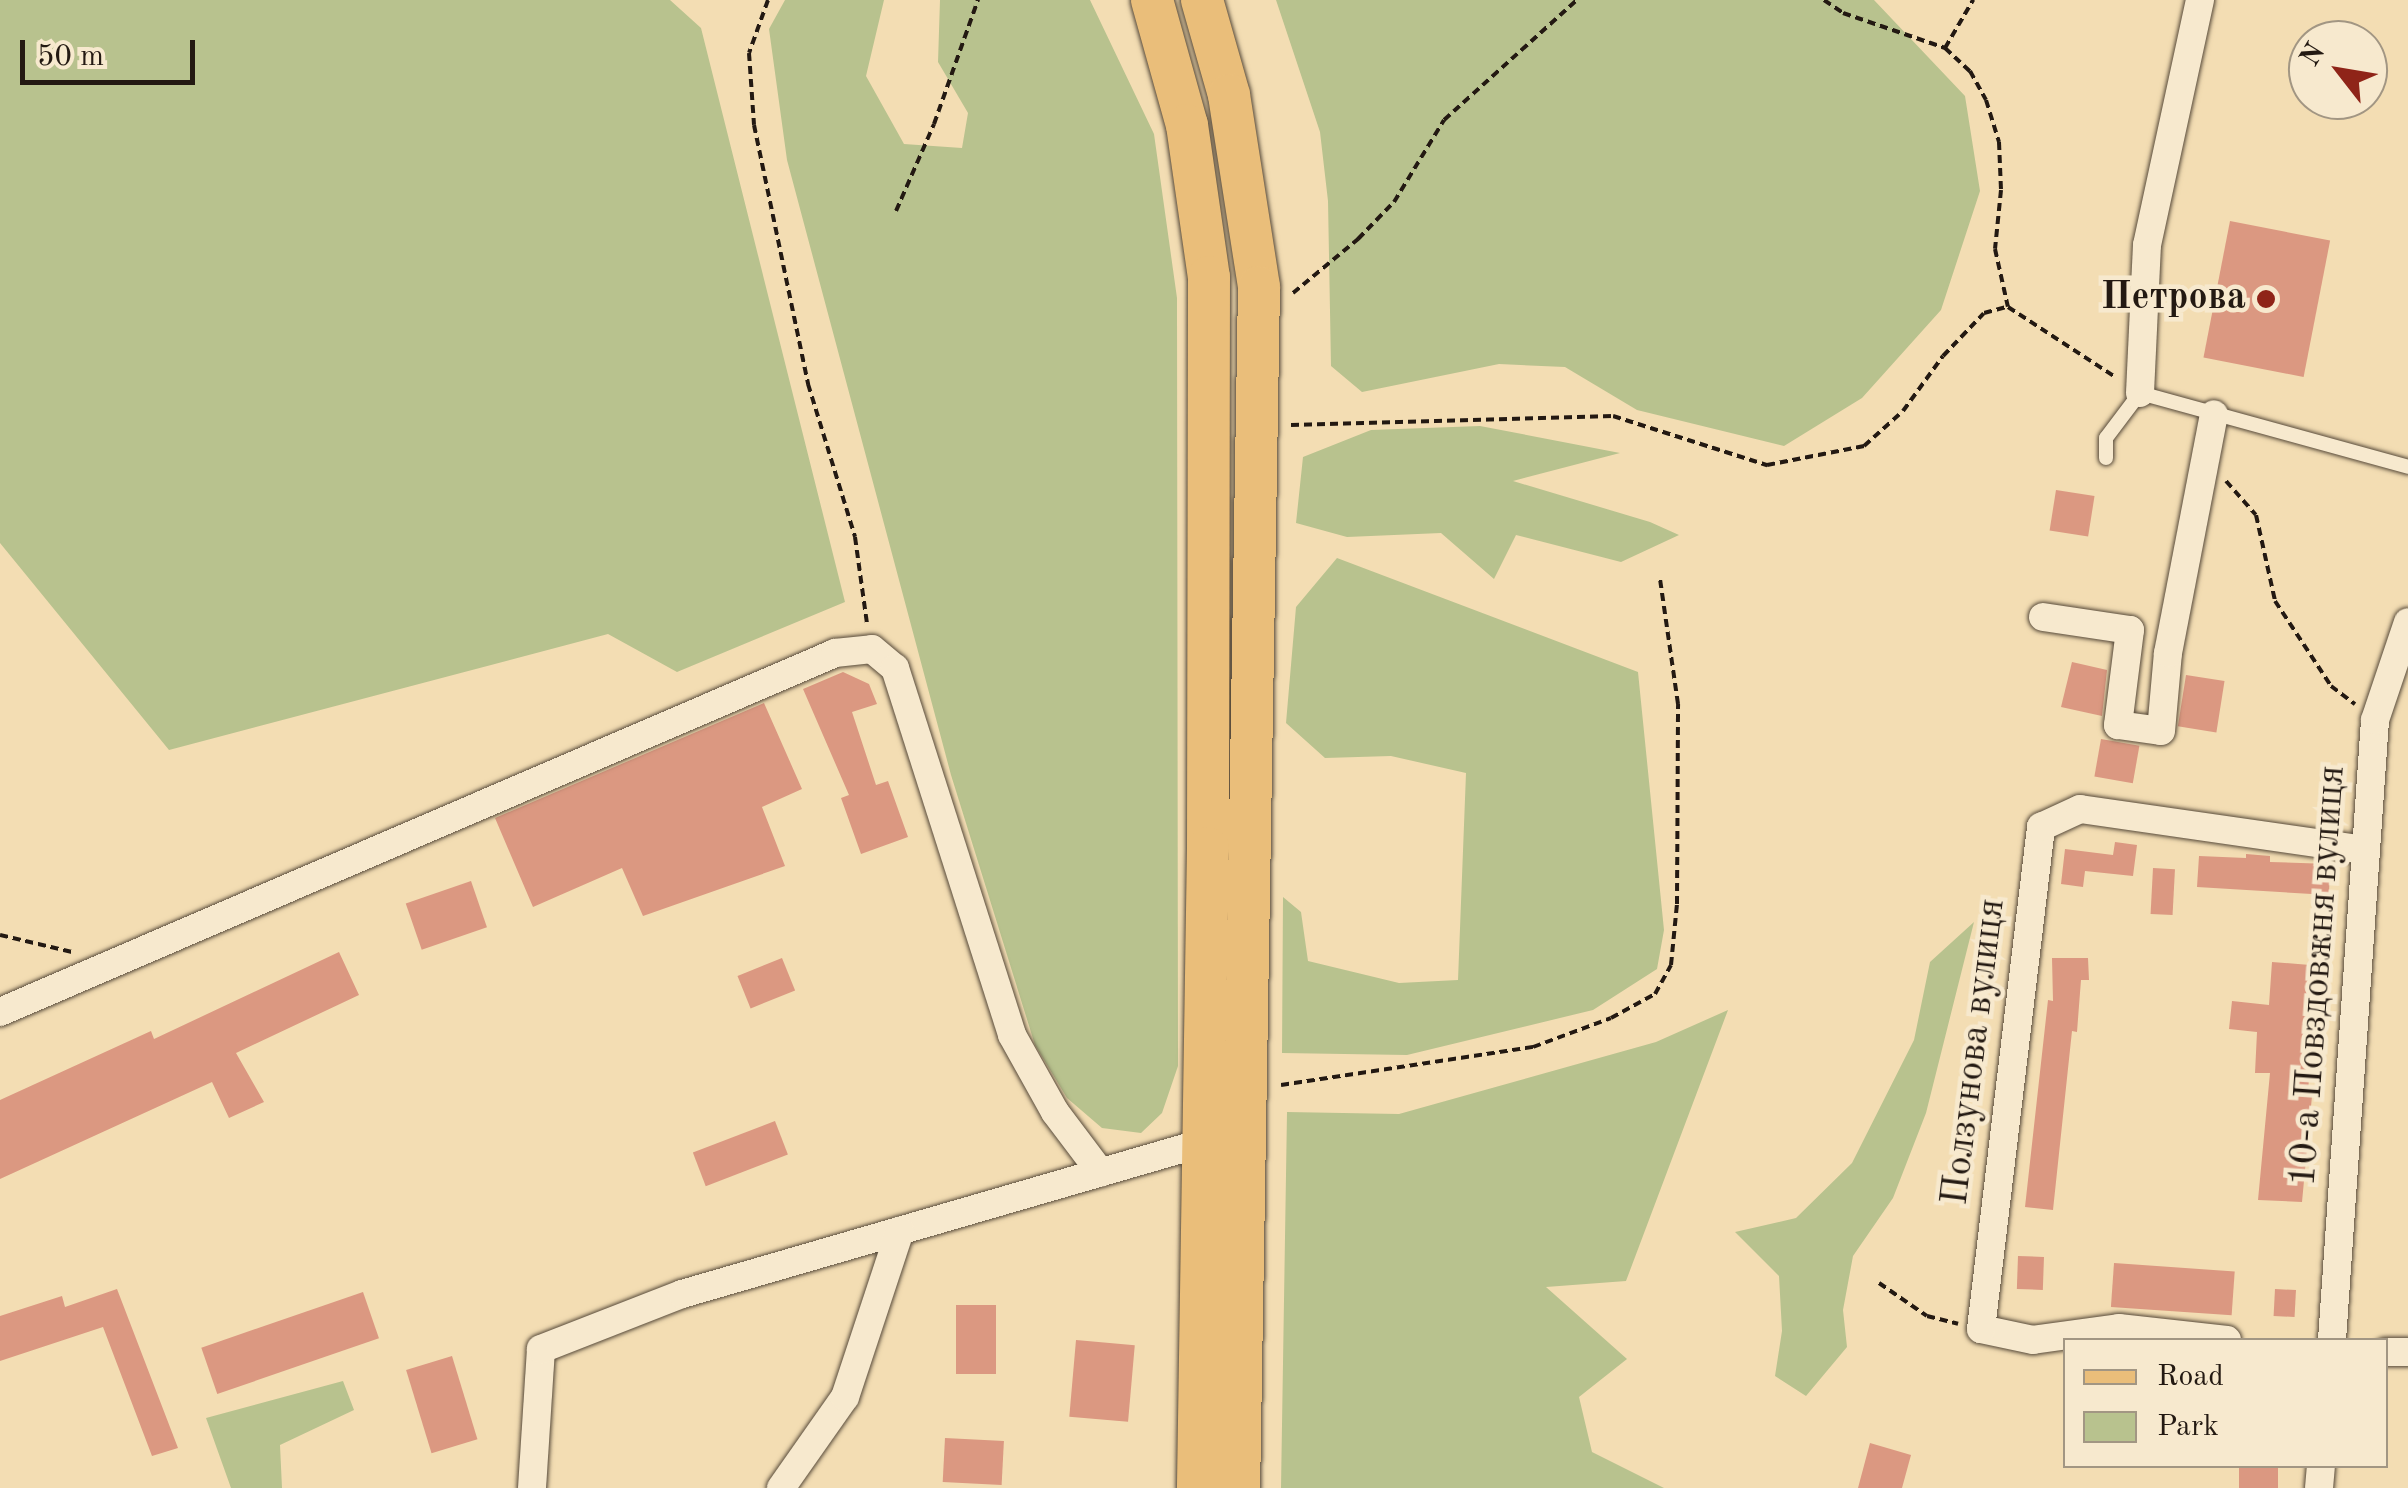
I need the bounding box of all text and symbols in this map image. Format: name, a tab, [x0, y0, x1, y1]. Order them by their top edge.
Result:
scale bar	[25, 20, 200, 82]
north arrow	[2288, 20, 2388, 120]
text: N	[2296, 39, 2332, 72]
text: 50 m	[37, 42, 104, 72]
place label: Петрова	[2101, 276, 2246, 322]
marker: Петрова	[2255, 288, 2277, 310]
street label: 10-а Повздовжня вулиця	[2282, 764, 2356, 1188]
street label: Ползунова вулиця	[1934, 896, 2016, 1208]
legend	[2063, 1338, 2388, 1468]
text: Road	[2157, 1362, 2224, 1392]
text: Park	[2157, 1412, 2219, 1442]

